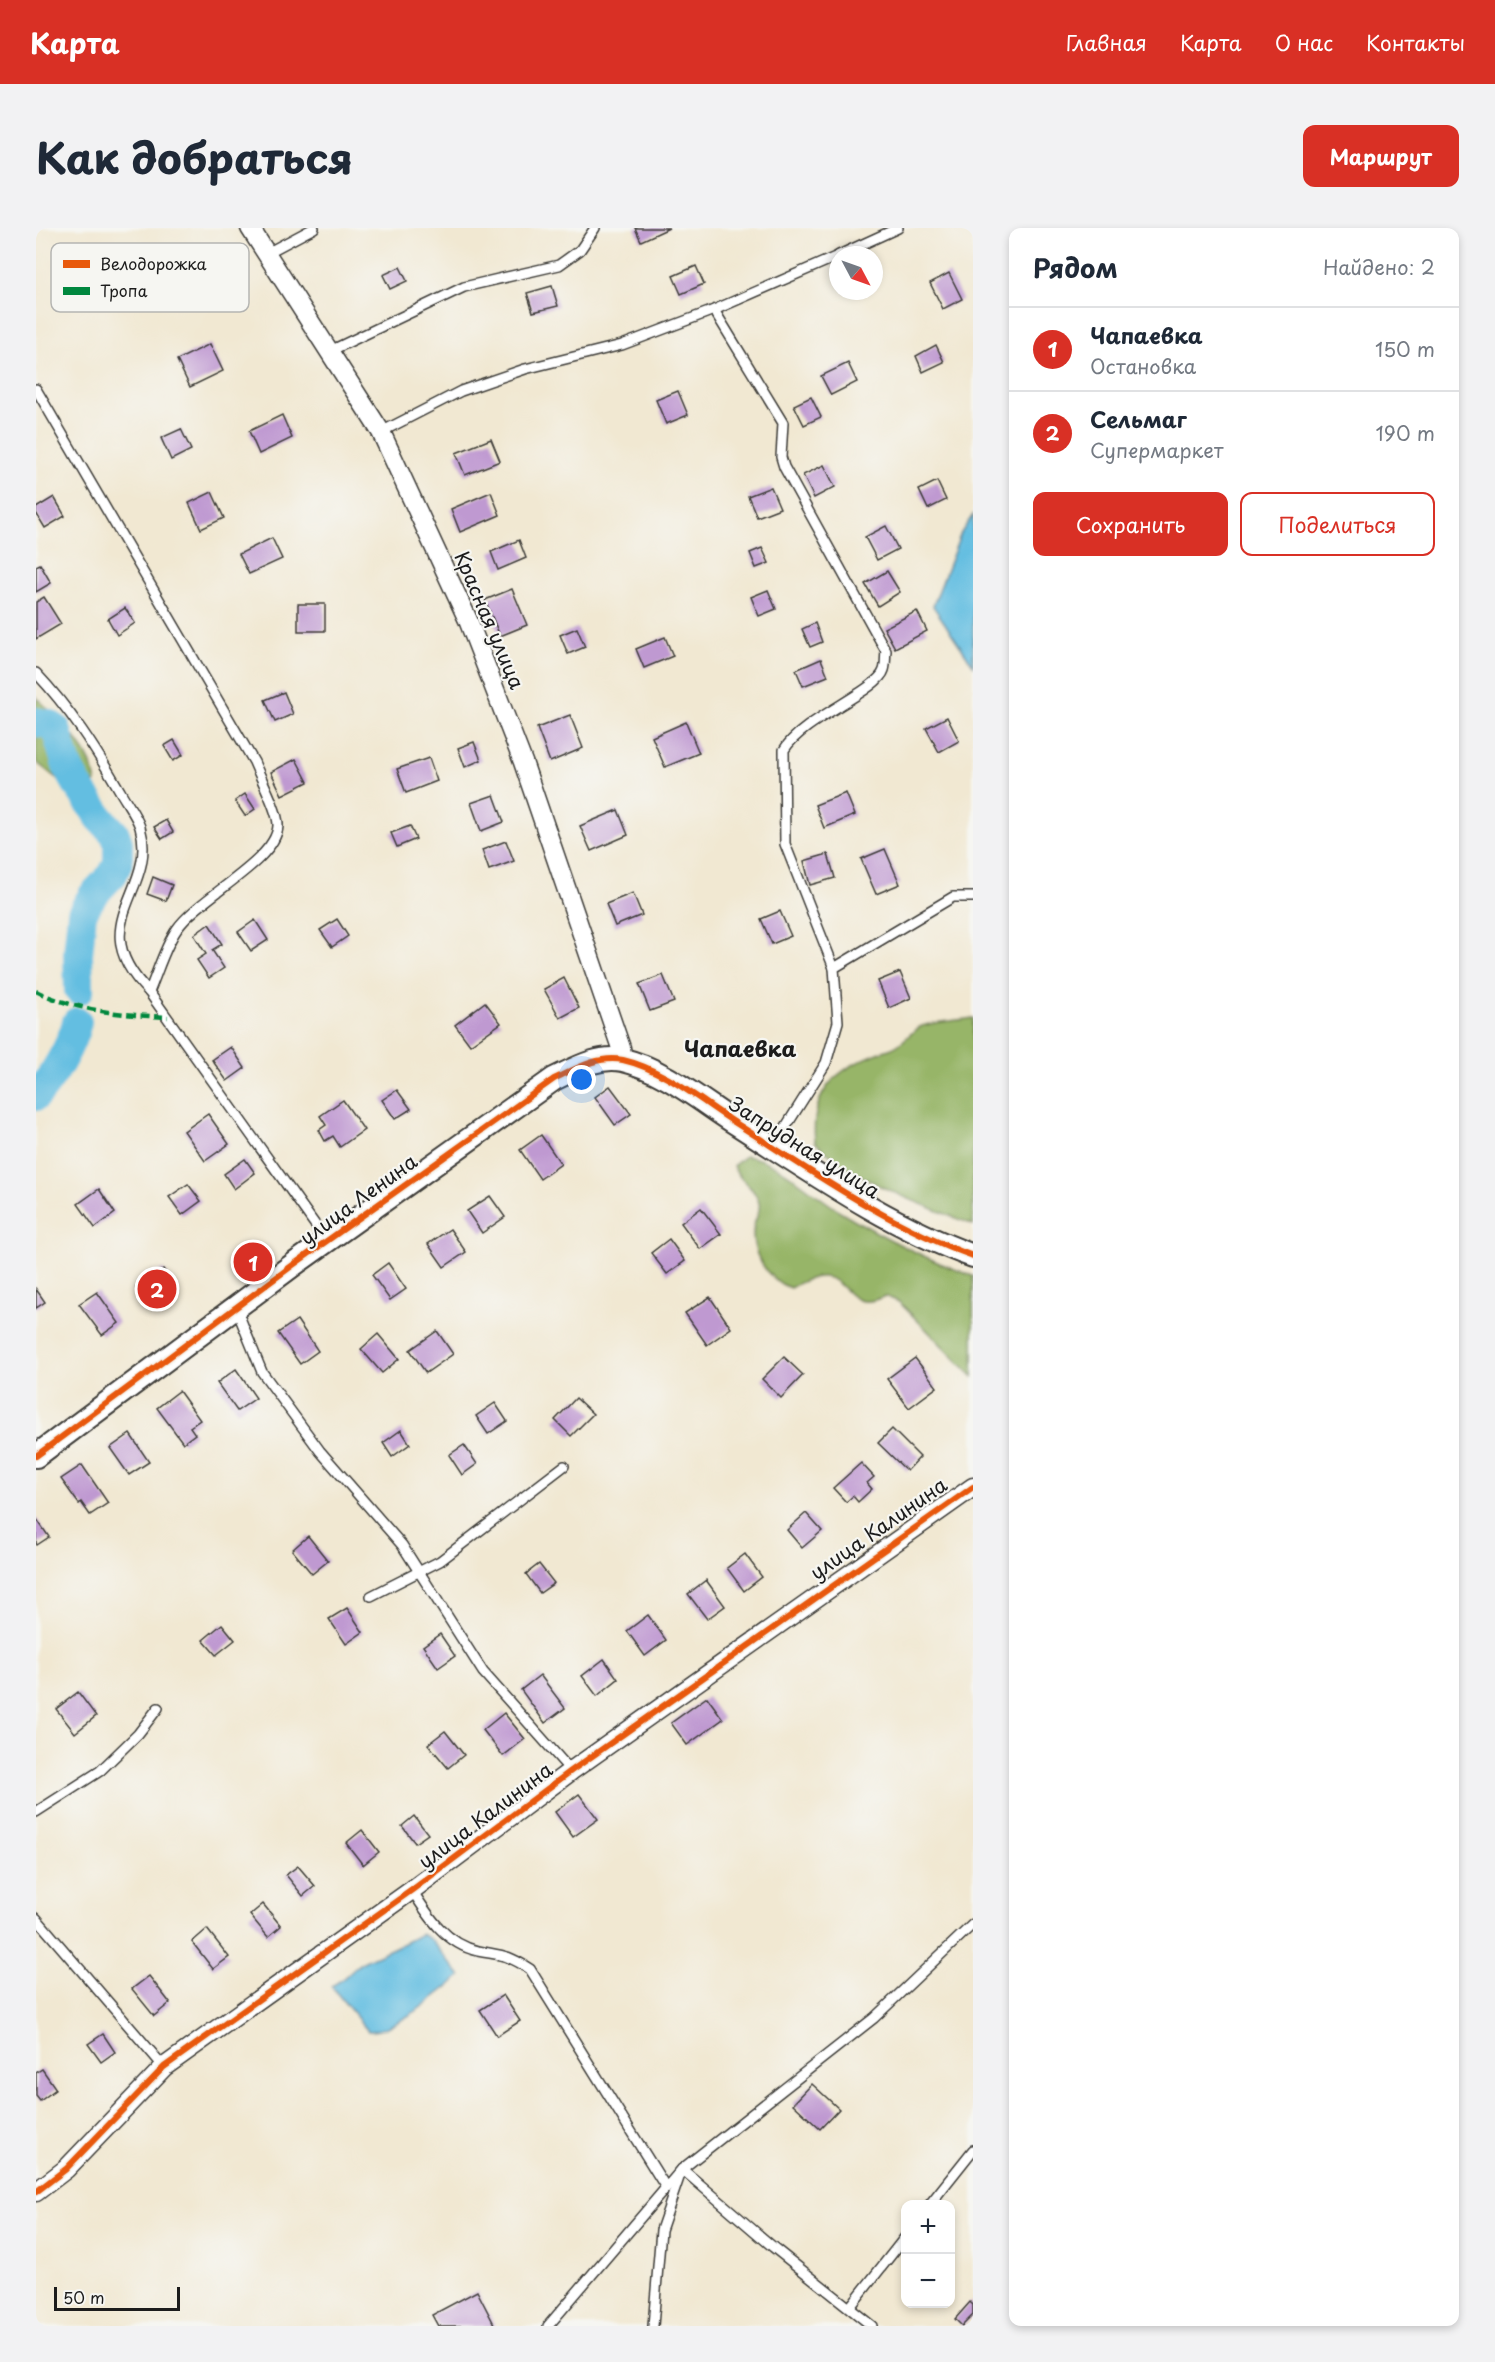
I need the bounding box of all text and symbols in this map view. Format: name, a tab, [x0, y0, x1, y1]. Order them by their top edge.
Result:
text: Карта	[30, 21, 120, 64]
text: Главная	[1066, 26, 1147, 58]
text: Карта	[1180, 26, 1242, 58]
text: О нас	[1275, 26, 1333, 58]
text: Контакты	[1366, 26, 1465, 58]
text: Как добраться	[36, 125, 353, 188]
button: Маршрут	[1303, 125, 1459, 187]
legend	[51, 243, 249, 312]
north arrow	[829, 246, 883, 300]
text: Рядом	[1033, 248, 1118, 287]
text: Велодорожка	[100, 251, 207, 275]
text: Найдено: 2	[1323, 252, 1435, 282]
text: Тропа	[100, 278, 148, 302]
text: Чапаевка	[1090, 318, 1203, 351]
text: 1	[1048, 334, 1057, 364]
text: 150 m	[1375, 334, 1435, 364]
text: Остановка	[1090, 351, 1196, 381]
text: Сельмаг	[1090, 402, 1187, 435]
text: 2	[1045, 418, 1060, 448]
text: 190 m	[1376, 418, 1435, 448]
text: Супермаркет	[1090, 435, 1223, 465]
button: Сохранить	[1033, 492, 1228, 556]
button: Поделиться	[1240, 492, 1435, 556]
street label: Красная улица	[447, 546, 533, 694]
district label: Чапаевка	[684, 1031, 796, 1064]
your location	[567, 1065, 596, 1094]
street label: Запрудная улица	[724, 1089, 886, 1206]
street label: улица Ленина	[293, 1146, 423, 1252]
pin: 1	[234, 1240, 272, 1284]
pin: 2	[138, 1266, 176, 1312]
street label: улица Калинина	[803, 1469, 953, 1587]
street label: улица Калинина	[411, 1754, 559, 1876]
map controls	[901, 2200, 955, 2308]
button: +	[901, 2200, 955, 2254]
button: −	[901, 2254, 955, 2308]
scale bar	[54, 2284, 180, 2312]
text: 50 m	[63, 2285, 104, 2309]

